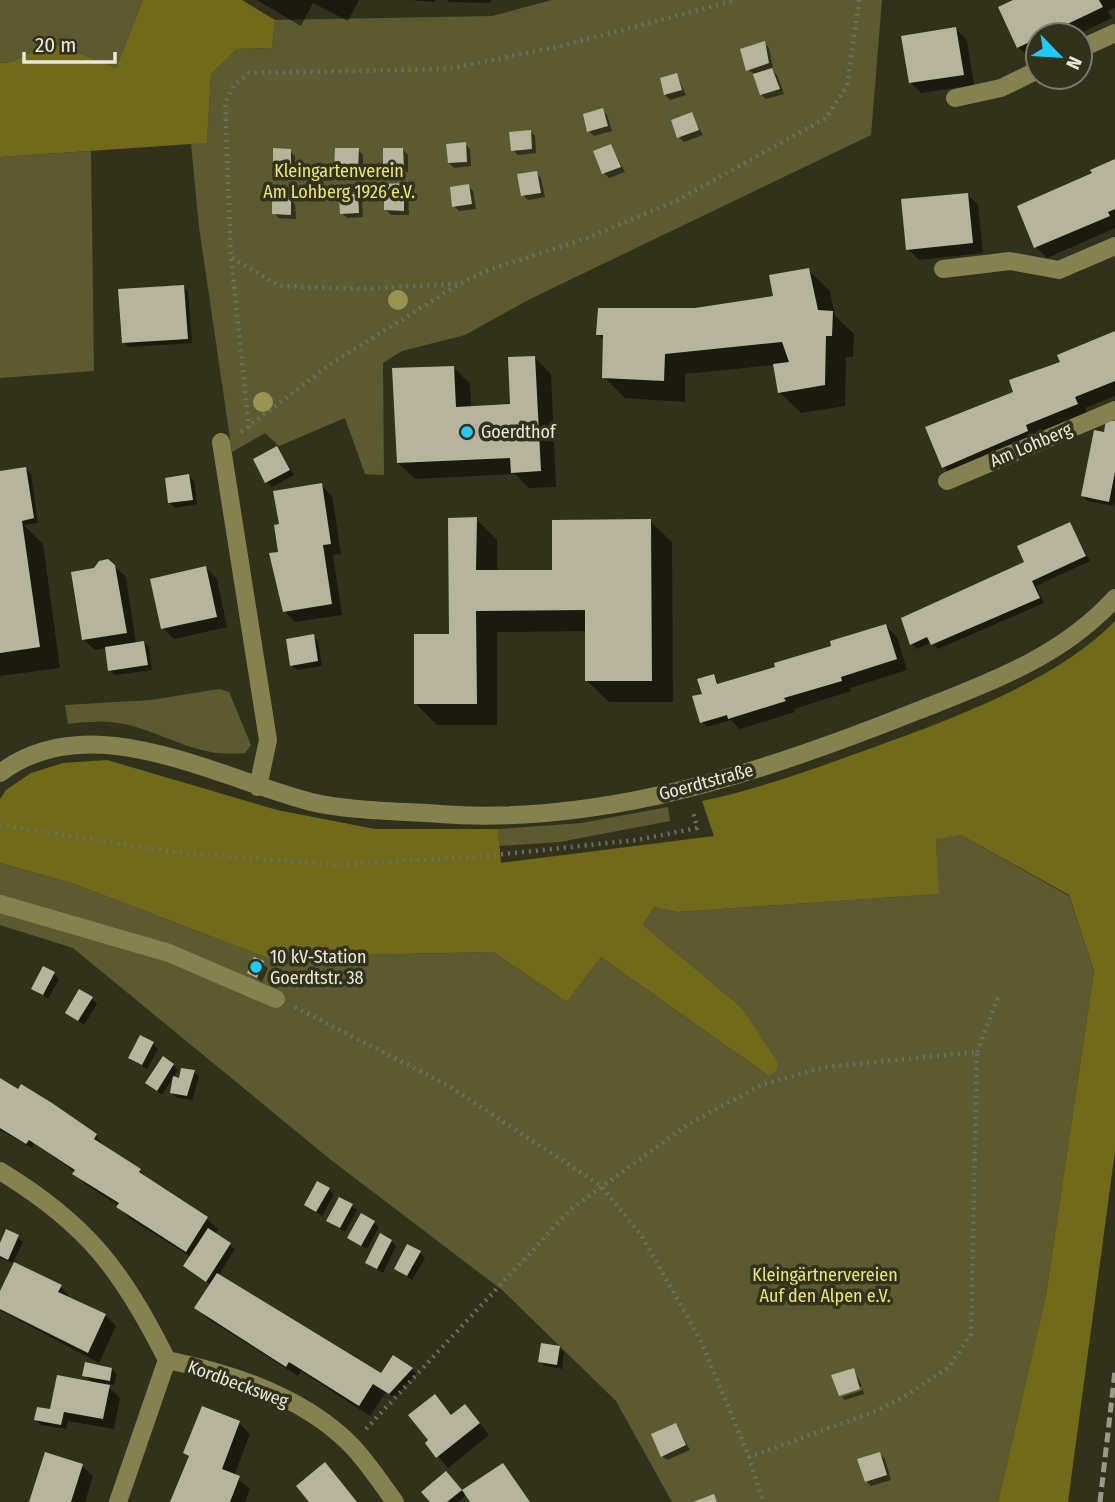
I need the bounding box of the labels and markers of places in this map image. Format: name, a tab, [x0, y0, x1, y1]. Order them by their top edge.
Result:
place label: Goerdthof	[481, 421, 557, 443]
marker: Goerdthof	[459, 424, 475, 440]
place label: 10 kV-Station Goerdtstr. 38	[270, 946, 367, 989]
marker: 10 kV-Station Goerdtstr. 38	[248, 959, 264, 975]

